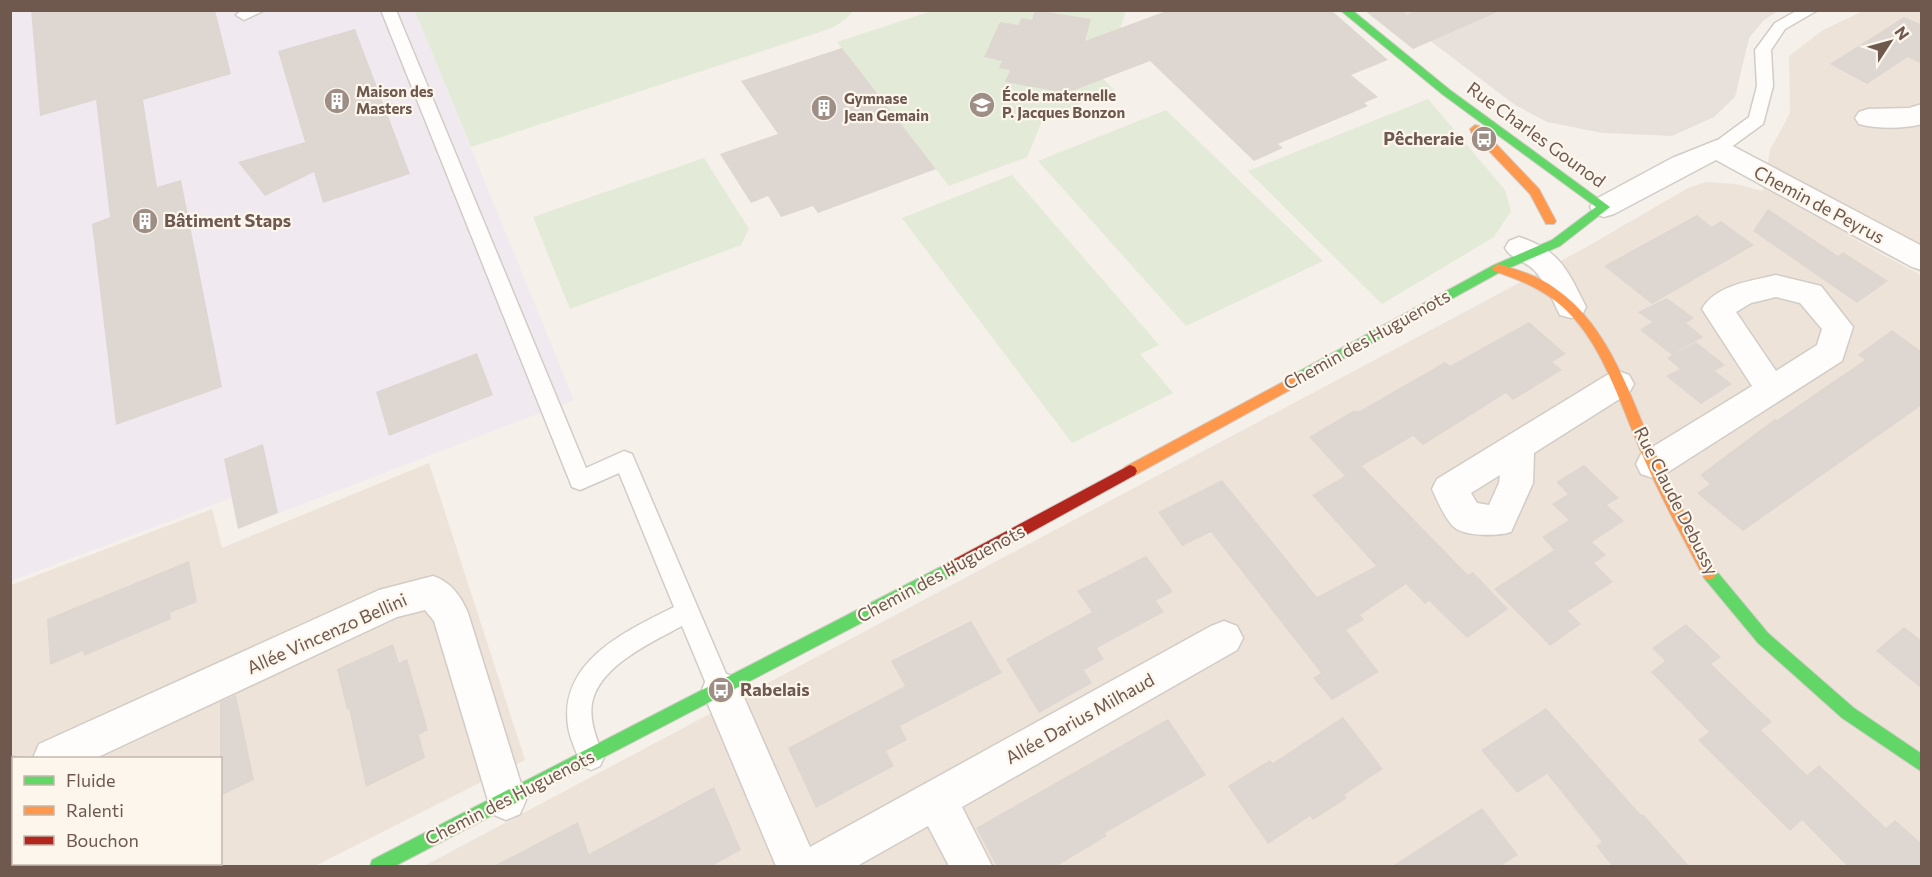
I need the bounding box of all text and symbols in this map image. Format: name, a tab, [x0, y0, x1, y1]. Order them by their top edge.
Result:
north arrow	[1860, 12, 1920, 72]
text: N	[1891, 22, 1914, 43]
street label: Rue Charles Gounod	[1463, 77, 1610, 192]
place label: Maison des Masters	[356, 82, 434, 117]
building icon: Maison des Masters	[322, 86, 352, 116]
place label: École maternelle P. Jacques Bonzon	[1002, 86, 1125, 121]
place label: Gymnase Jean Gemain	[844, 89, 929, 124]
school or university icon: École maternelle P. Jacques Bonzon	[967, 90, 997, 120]
building icon: Gymnase Jean Gemain	[809, 93, 839, 123]
bus stop icon: Pêcheraie	[1469, 124, 1499, 154]
place label: Pêcheraie	[1383, 127, 1464, 149]
street label: Chemin de Peyrus	[1750, 160, 1888, 248]
building icon: Bâtiment Staps	[130, 206, 160, 236]
place label: Bâtiment Staps	[164, 209, 291, 231]
street label: Chemin des Huguenots	[1279, 284, 1454, 394]
street label: Rue Claude Debussy	[1630, 423, 1724, 578]
street label: Chemin des Huguenots	[853, 519, 1028, 627]
street label: Allée Vincenzo Bellini	[243, 588, 410, 678]
street label: Allée Darius Milhaud	[1001, 668, 1158, 768]
bus stop icon: Rabelais	[706, 675, 736, 705]
place label: Rabelais	[740, 678, 810, 700]
street label: Chemin des Huguenots	[421, 745, 598, 849]
legend	[12, 757, 222, 865]
text: Fluide	[66, 769, 115, 791]
text: Ralenti	[66, 799, 124, 821]
text: Bouchon	[66, 829, 139, 851]

